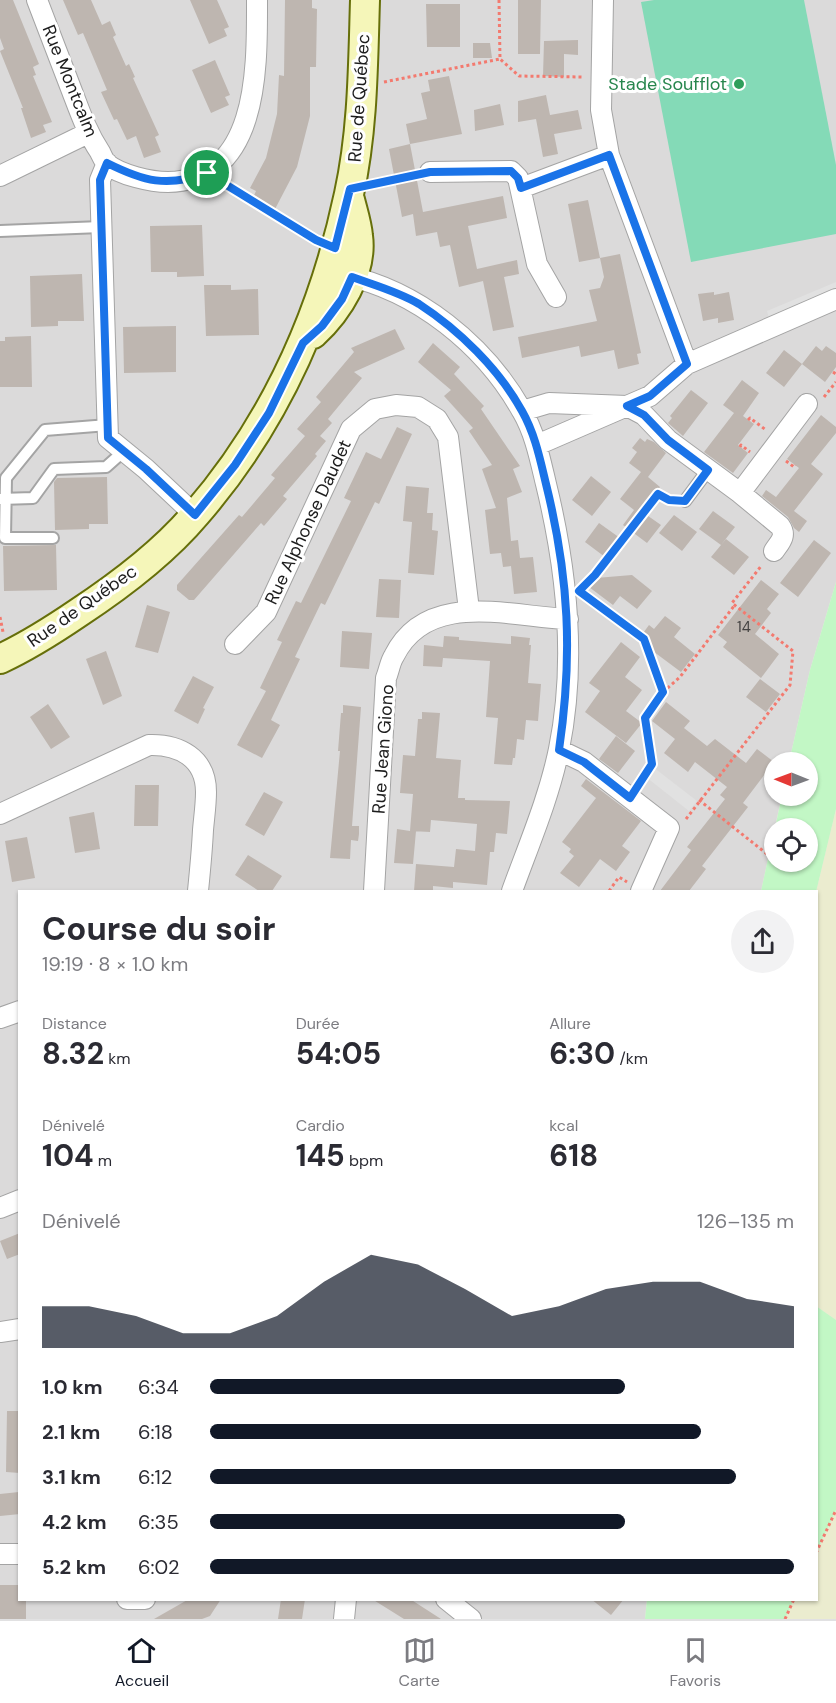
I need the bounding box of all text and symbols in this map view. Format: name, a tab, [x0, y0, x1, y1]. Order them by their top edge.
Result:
street label: Rue Montcalm	[37, 21, 103, 141]
street label: Rue de Québec	[343, 33, 375, 163]
place label: Stade Soufflot	[608, 72, 727, 96]
marker: Stade Soufflot	[732, 77, 746, 91]
pin	[181, 147, 232, 198]
icon: arrive	[190, 156, 223, 189]
street label: Rue Alphonse Daudet	[259, 436, 357, 608]
street label: Rue de Québec	[22, 559, 142, 653]
house number: 14	[737, 617, 751, 637]
street label: Rue Jean Giono	[367, 683, 399, 815]
north arrow	[764, 752, 818, 806]
map controls	[764, 752, 818, 872]
button: locate	[764, 818, 818, 872]
text: Course du soir	[42, 907, 275, 950]
button: share	[731, 910, 794, 973]
text: 19:19 · 8 × 1.0 km	[42, 951, 188, 977]
text: Distance	[42, 1013, 107, 1034]
text: Durée	[296, 1013, 340, 1034]
text: Allure	[549, 1013, 591, 1034]
text: 8.32	[42, 1034, 104, 1073]
text: 54:05	[296, 1034, 381, 1073]
text: 6:30	[549, 1034, 615, 1073]
text: km	[104, 1048, 131, 1069]
text: /km	[615, 1048, 648, 1069]
text: Dénivelé	[42, 1115, 105, 1136]
text: Cardio	[296, 1115, 345, 1136]
text: kcal	[549, 1115, 578, 1136]
text: 104	[42, 1136, 94, 1175]
text: 145	[296, 1136, 345, 1175]
text: 618	[549, 1136, 598, 1175]
text: m	[94, 1150, 112, 1171]
text: bpm	[345, 1150, 383, 1171]
text: Dénivelé	[42, 1208, 121, 1234]
text: 126–135 m	[697, 1208, 794, 1234]
text: 1.0 km	[42, 1374, 103, 1400]
text: 6:34	[138, 1374, 179, 1400]
text: 2.1 km	[42, 1419, 100, 1445]
text: 6:18	[138, 1419, 173, 1445]
text: 3.1 km	[42, 1464, 101, 1490]
text: 6:12	[138, 1464, 172, 1490]
text: 4.2 km	[42, 1509, 107, 1535]
text: 6:35	[138, 1509, 179, 1535]
text: 5.2 km	[42, 1554, 106, 1580]
text: 6:02	[138, 1554, 180, 1580]
tab: Accueil	[115, 1634, 169, 1691]
tab: Carte	[399, 1634, 440, 1691]
tab: Favoris	[669, 1634, 721, 1691]

